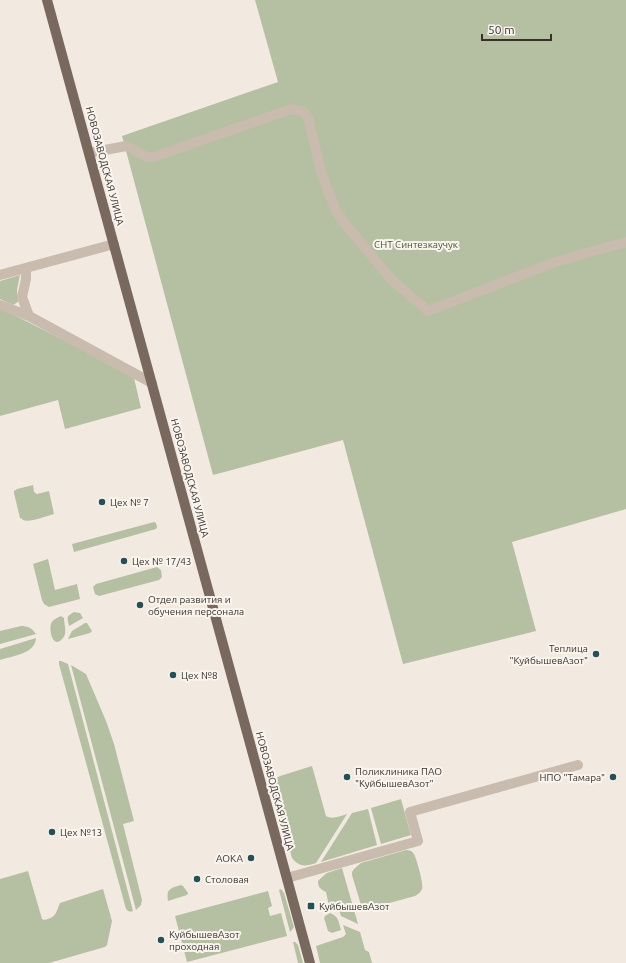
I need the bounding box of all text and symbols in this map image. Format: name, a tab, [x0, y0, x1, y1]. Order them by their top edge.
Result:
scale bar	[482, 16, 551, 42]
text: 50 m	[488, 23, 515, 36]
street label: НОВОЗАВОДСКАЯ УЛИЦА	[84, 105, 126, 227]
park label: СНТ Синтезкаучук	[374, 239, 458, 250]
street label: НОВОЗАВОДСКАЯ УЛИЦА	[169, 417, 211, 539]
marker: Цех № 7	[97, 497, 107, 507]
place label: Цех № 7	[110, 497, 149, 508]
marker: Цех № 17/43	[119, 556, 129, 566]
place label: Цех № 17/43	[132, 556, 191, 567]
place label: Отдел развития и обучения персонала	[148, 594, 244, 617]
marker: Отдел развития и обучения персонала	[135, 600, 145, 610]
place label: Теплица "КуйбышевАзот"	[510, 643, 588, 666]
marker: Теплица "КуйбышевАзот"	[591, 649, 601, 659]
marker: Цех №8	[168, 670, 178, 680]
place label: Цех №8	[181, 670, 218, 681]
street label: НОВОЗАВОДСКАЯ УЛИЦА	[254, 730, 296, 852]
place label: Поликлиника ПАО "КуйбышевАзот"	[355, 766, 442, 789]
marker: Поликлиника ПАО "КуйбышевАзот"	[342, 772, 352, 782]
place label: НПО "Тамара"	[540, 772, 605, 783]
marker: НПО "Тамара"	[608, 772, 618, 782]
marker: Цех №13	[47, 827, 57, 837]
place label: Цех №13	[60, 827, 102, 838]
place label: АОКА	[216, 853, 243, 864]
marker: АОКА	[246, 853, 256, 863]
marker: Столовая	[192, 874, 202, 884]
place label: Столовая	[205, 874, 249, 885]
marker: КуйбышевАзот	[306, 901, 316, 911]
place label: КуйбышевАзот	[319, 901, 390, 912]
place label: КуйбышевАзот проходная	[169, 929, 240, 952]
marker: КуйбышевАзот проходная	[156, 935, 166, 945]

